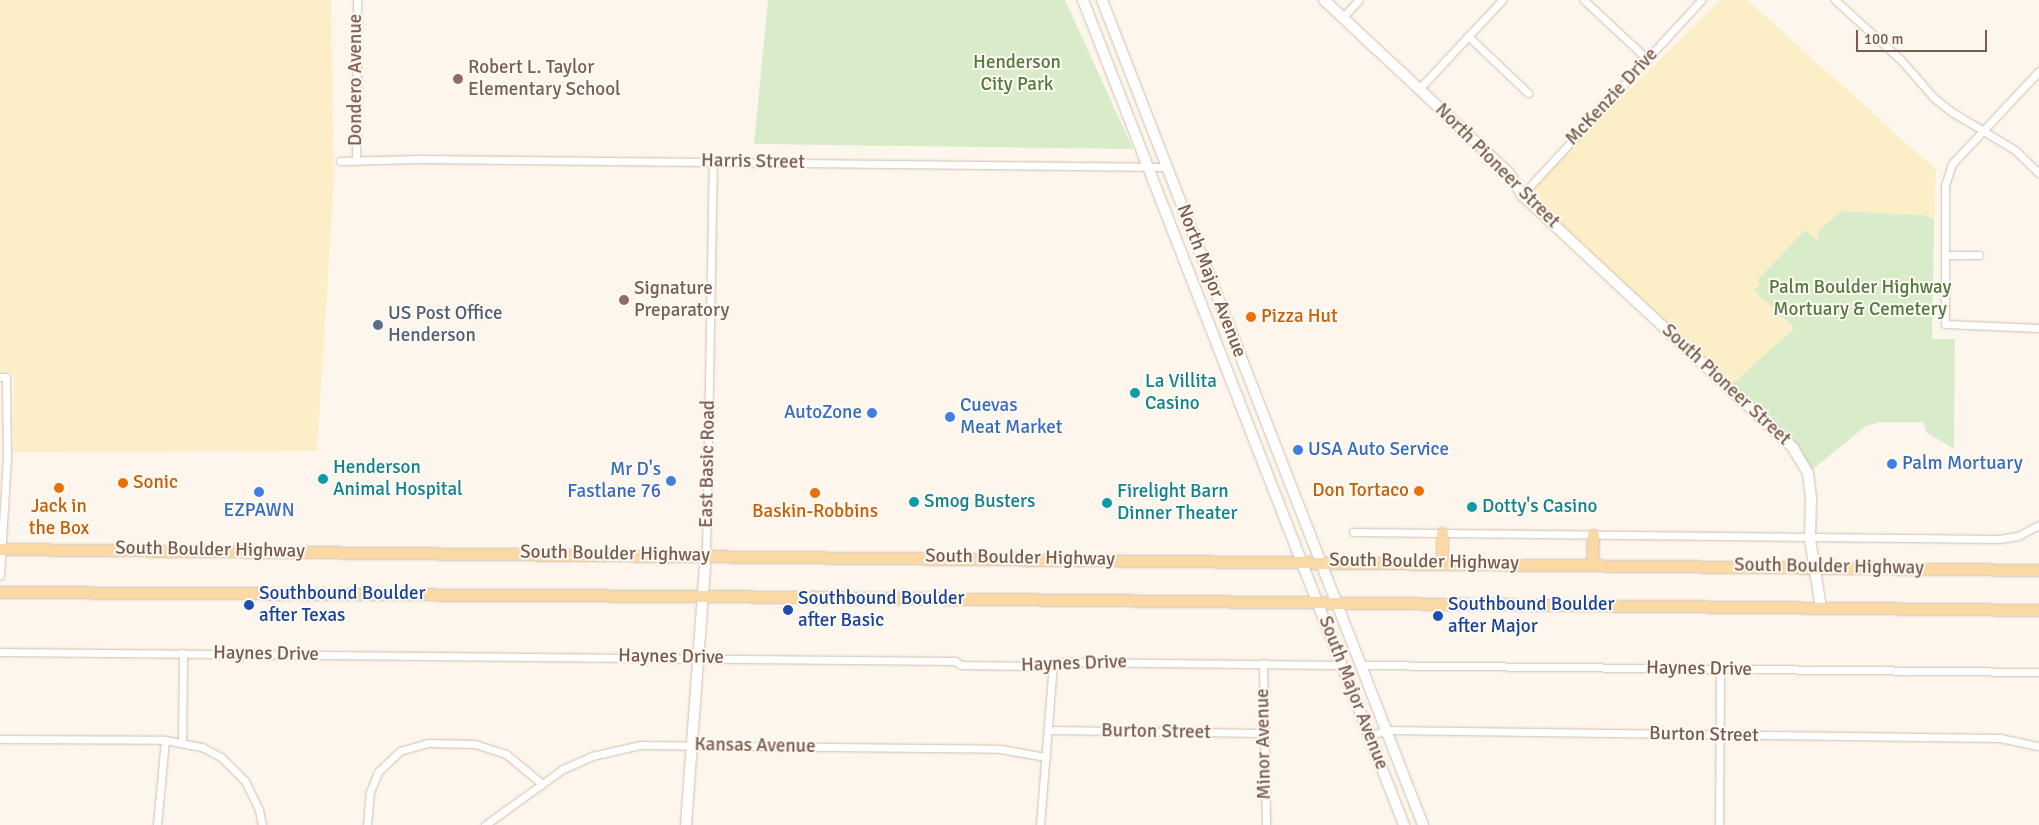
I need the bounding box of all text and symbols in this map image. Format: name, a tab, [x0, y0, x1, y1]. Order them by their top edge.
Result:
street label: Dondero Avenue	[345, 14, 367, 146]
scale bar	[1859, 20, 1990, 52]
text: 100 m	[1864, 30, 1904, 48]
street label: McKenzie Drive	[1561, 44, 1663, 150]
park label: Henderson City Park	[973, 52, 1061, 96]
place label: Robert L. Taylor Elementary School	[468, 57, 621, 101]
marker: Robert L. Taylor Elementary School	[452, 73, 464, 85]
street label: North Pioneer Street	[1430, 99, 1564, 233]
street label: Harris Street	[701, 150, 805, 174]
street label: North Major Avenue	[1171, 201, 1251, 361]
park label: Palm Boulder Highway Mortuary & Cemetery	[1769, 277, 1951, 321]
place label: Signature Preparatory	[634, 278, 729, 322]
marker: Signature Preparatory	[618, 294, 630, 306]
place label: US Post Office Henderson	[388, 303, 503, 347]
place label: Pizza Hut	[1261, 306, 1338, 328]
marker: Pizza Hut	[1245, 311, 1257, 323]
marker: US Post Office Henderson	[372, 319, 384, 331]
street label: South Pioneer Street	[1657, 319, 1795, 451]
place label: La Villita Casino	[1145, 371, 1217, 415]
marker: La Villita Casino	[1129, 387, 1141, 399]
place label: Cuevas Meat Market	[960, 395, 1062, 439]
street label: East Basic Road	[695, 400, 721, 528]
place label: AutoZone	[784, 402, 862, 424]
marker: AutoZone	[866, 407, 878, 419]
marker: Cuevas Meat Market	[944, 411, 956, 423]
place label: USA Auto Service	[1308, 439, 1449, 461]
marker: USA Auto Service	[1292, 444, 1304, 456]
place label: Palm Mortuary	[1902, 453, 2023, 475]
place label: Henderson Animal Hospital	[333, 457, 463, 501]
marker: Palm Mortuary	[1886, 458, 1898, 470]
place label: Mr D's Fastlane 76	[567, 459, 661, 503]
place label: Sonic	[133, 472, 178, 494]
marker: Henderson Animal Hospital	[317, 473, 329, 485]
marker: Mr D's Fastlane 76	[665, 475, 677, 487]
marker: Sonic	[117, 477, 129, 489]
place label: Don Tortaco	[1312, 480, 1409, 502]
place label: Firelight Barn Dinner Theater	[1117, 481, 1237, 525]
marker: Jack in the Box	[53, 482, 65, 494]
marker: Don Tortaco	[1413, 485, 1425, 497]
marker: EZPAWN	[253, 486, 265, 498]
marker: Baskin-Robbins	[809, 487, 821, 499]
place label: Smog Busters	[924, 491, 1035, 513]
place label: Jack in the Box	[29, 496, 89, 540]
marker: Smog Busters	[908, 496, 920, 508]
place label: Dotty's Casino	[1482, 496, 1597, 518]
marker: Firelight Barn Dinner Theater	[1101, 497, 1113, 509]
place label: EZPAWN	[223, 500, 295, 522]
place label: Baskin-Robbins	[752, 501, 878, 523]
marker: Dotty's Casino	[1466, 501, 1478, 513]
street label: South Boulder Highway	[115, 537, 305, 563]
street label: South Boulder Highway	[520, 541, 710, 567]
street label: South Boulder Highway	[925, 545, 1115, 571]
street label: South Boulder Highway	[1329, 549, 1519, 575]
street label: South Boulder Highway	[1734, 554, 1924, 580]
place label: Southbound Boulder after Texas	[259, 583, 426, 627]
place label: Southbound Boulder after Basic	[798, 588, 965, 632]
place label: Southbound Boulder after Major	[1448, 594, 1615, 638]
marker: Southbound Boulder after Texas	[243, 599, 255, 611]
marker: Southbound Boulder after Basic	[782, 604, 794, 616]
marker: Southbound Boulder after Major	[1432, 610, 1444, 622]
street label: South Major Avenue	[1313, 613, 1393, 773]
street label: Haynes Drive	[213, 642, 319, 666]
street label: Haynes Drive	[618, 645, 724, 669]
street label: Haynes Drive	[1021, 651, 1127, 677]
street label: Haynes Drive	[1646, 657, 1752, 681]
street label: Minor Avenue	[1252, 688, 1276, 800]
street label: Burton Street	[1101, 720, 1211, 744]
street label: Burton Street	[1649, 723, 1759, 747]
street label: Kansas Avenue	[694, 734, 816, 758]

